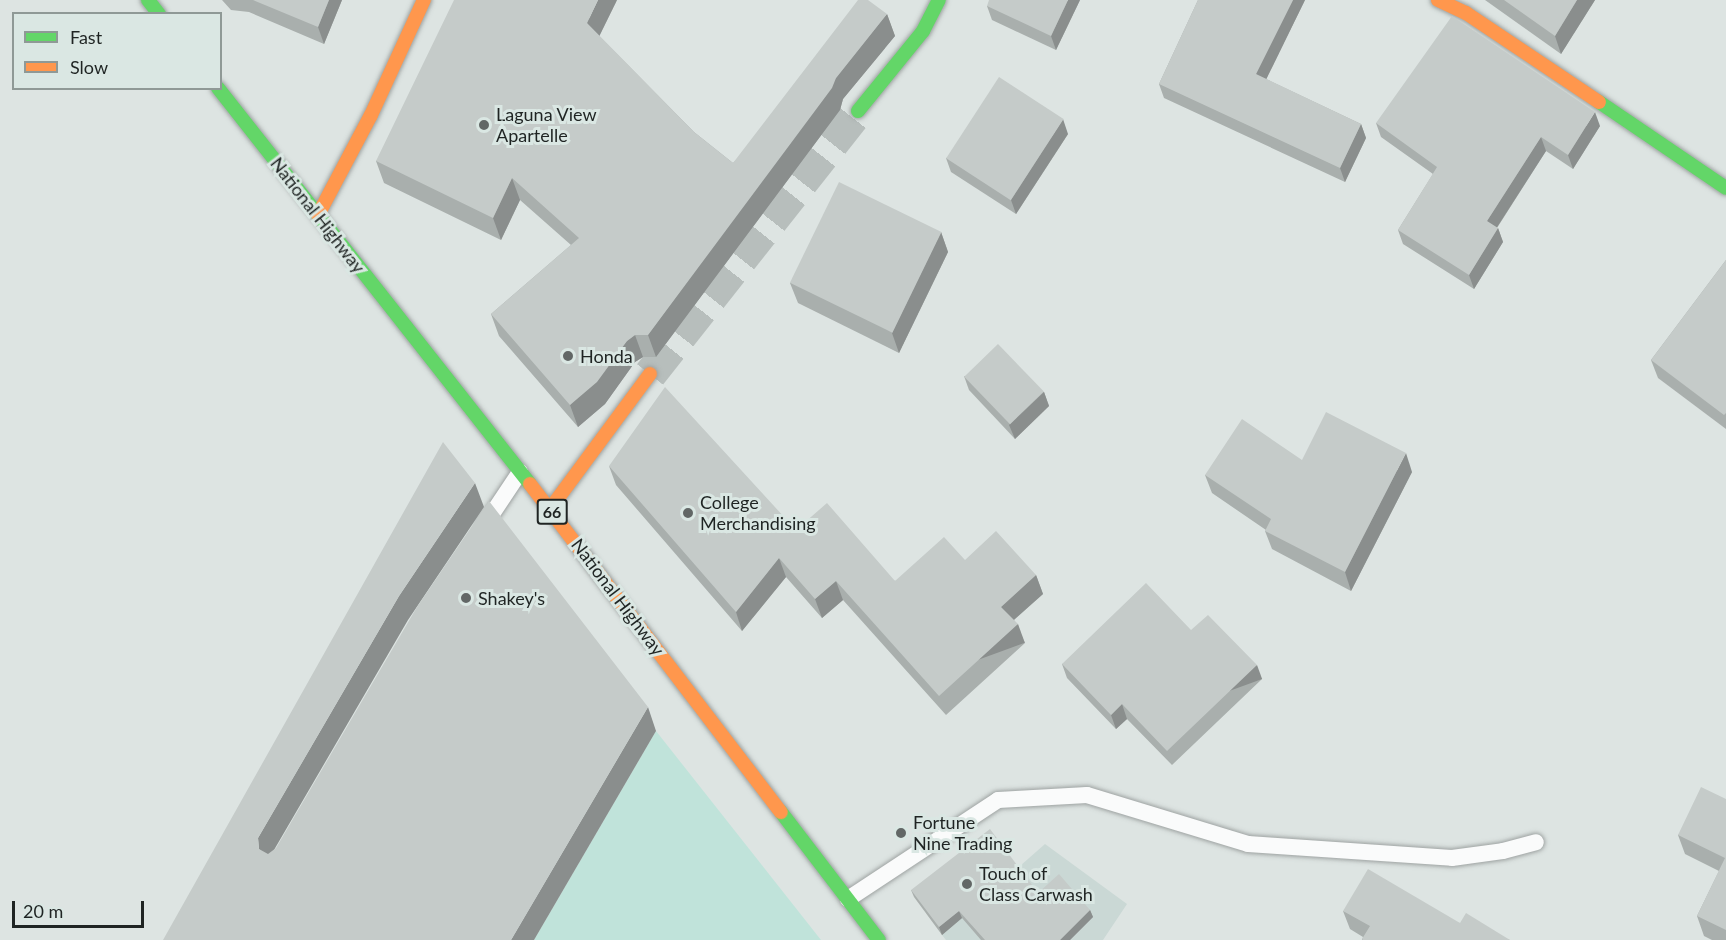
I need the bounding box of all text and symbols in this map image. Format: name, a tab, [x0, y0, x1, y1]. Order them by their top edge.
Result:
legend	[12, 12, 222, 90]
text: Fast	[70, 26, 102, 48]
text: Slow	[70, 56, 108, 78]
place label: Laguna View Apartelle	[496, 104, 597, 146]
marker: Laguna View Apartelle	[477, 118, 491, 132]
street label: National Highway	[266, 153, 370, 277]
place label: Honda	[580, 345, 633, 367]
marker: Honda	[561, 349, 575, 363]
place label: College Merchandising	[700, 492, 816, 534]
road number: 66	[536, 499, 568, 525]
marker: College Merchandising	[681, 506, 695, 520]
street label: National Highway	[567, 534, 669, 660]
place label: Shakey's	[478, 587, 545, 609]
marker: Shakey's	[459, 591, 473, 605]
place label: Fortune Nine Trading	[913, 812, 1013, 854]
marker: Fortune Nine Trading	[894, 826, 908, 840]
place label: Touch of Class Carwash	[979, 863, 1093, 906]
marker: Touch of Class Carwash	[960, 877, 974, 891]
scale bar	[15, 889, 147, 927]
text: 20 m	[23, 900, 63, 922]

